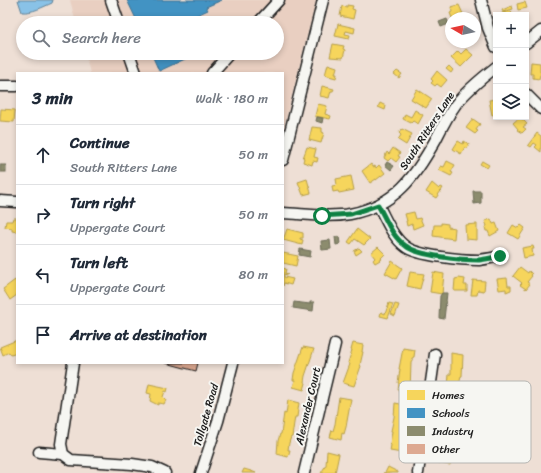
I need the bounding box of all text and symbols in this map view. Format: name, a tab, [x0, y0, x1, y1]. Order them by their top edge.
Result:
north arrow	[445, 12, 481, 48]
map controls	[493, 12, 529, 120]
button: +	[493, 12, 529, 48]
search box	[16, 16, 284, 60]
text: Search here	[62, 25, 141, 51]
icon: search	[30, 27, 52, 49]
button: −	[493, 48, 529, 84]
text: 3 min	[32, 83, 73, 113]
button: layers	[493, 84, 529, 120]
text: Walk · 180 m	[196, 87, 268, 110]
street label: South Ritters Lane	[394, 87, 460, 174]
text: Continue	[70, 130, 130, 156]
text: 50 m	[238, 143, 268, 166]
icon: ahead	[32, 144, 54, 166]
text: South Ritters Lane	[70, 156, 177, 179]
text: Turn right	[70, 190, 135, 216]
text: 50 m	[238, 203, 268, 226]
icon: right	[32, 204, 54, 226]
route start	[313, 207, 331, 225]
text: Uppergate Court	[70, 216, 165, 239]
route end	[491, 247, 509, 265]
text: Turn left	[70, 250, 128, 276]
text: 80 m	[239, 263, 268, 286]
icon: left	[32, 264, 54, 286]
text: Uppergate Court	[70, 276, 165, 299]
text: Arrive at destination	[70, 322, 207, 348]
icon: arrive	[32, 324, 54, 346]
street label: Alexander Court	[290, 365, 326, 448]
street label: Tollgate Road	[188, 380, 224, 449]
legend	[399, 381, 531, 463]
text: Homes	[432, 386, 465, 405]
text: Schools	[432, 404, 470, 423]
text: Industry	[431, 422, 474, 441]
text: Other	[432, 440, 460, 459]

